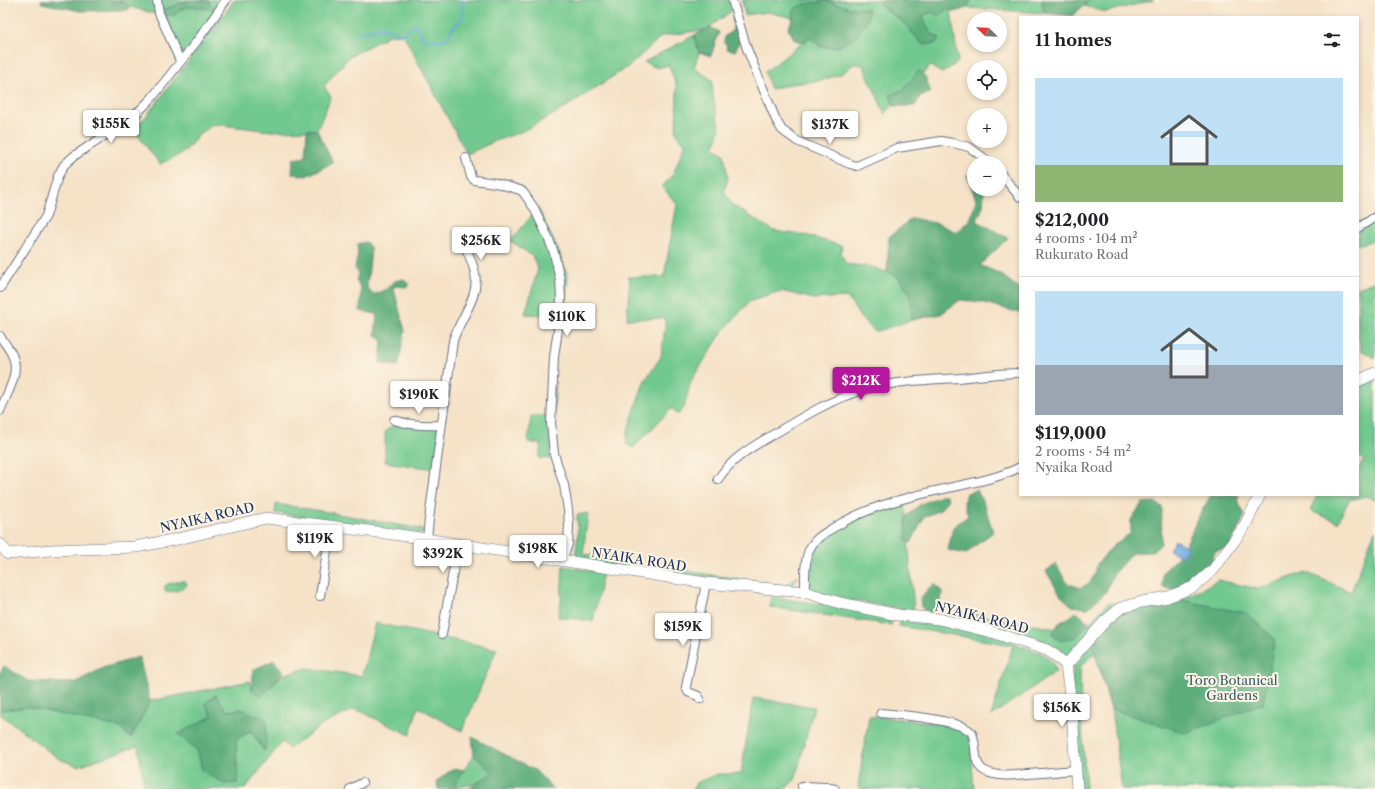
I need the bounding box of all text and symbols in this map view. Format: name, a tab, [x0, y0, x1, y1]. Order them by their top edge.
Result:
north arrow	[967, 12, 1007, 52]
map controls	[967, 12, 1007, 196]
icon: filters	[1321, 29, 1343, 51]
text: 11 homes	[1035, 30, 1112, 50]
button: locate	[967, 60, 1007, 100]
icon: home	[1153, 104, 1225, 176]
button: +	[967, 108, 1007, 148]
pin: $155K	[83, 110, 139, 144]
pin: $137K	[802, 111, 858, 145]
text: $155K	[92, 115, 130, 131]
text: $137K	[811, 116, 849, 132]
button: −	[967, 156, 1007, 196]
text: $212,000	[1035, 210, 1109, 230]
pin: $256K	[453, 227, 509, 261]
text: 4 rooms · 104 m²	[1035, 230, 1138, 246]
text: $256K	[461, 232, 501, 248]
text: Rukurato Road	[1035, 246, 1128, 262]
pin: $110K	[539, 303, 595, 337]
text: $110K	[548, 308, 586, 324]
icon: home	[1153, 317, 1225, 389]
pin: $212K	[833, 367, 889, 401]
text: $212K	[842, 372, 880, 388]
pin: $190K	[391, 381, 447, 415]
text: $190K	[399, 386, 439, 402]
text: $119,000	[1035, 423, 1106, 443]
text: 2 rooms · 54 m²	[1035, 443, 1131, 459]
text: Nyaika Road	[1035, 459, 1113, 475]
street label: NYAIKA ROAD	[158, 498, 256, 536]
pin: $119K	[287, 525, 343, 559]
text: $119K	[296, 530, 334, 546]
pin: $198K	[510, 535, 566, 569]
pin: $392K	[415, 540, 471, 574]
text: $198K	[518, 540, 558, 556]
street label: NYAIKA ROAD	[590, 544, 688, 574]
text: $392K	[423, 545, 463, 561]
street label: NYAIKA ROAD	[933, 598, 1031, 636]
pin: $159K	[655, 613, 711, 647]
text: $159K	[664, 618, 702, 634]
park label: Toro Botanical Gardens	[1186, 672, 1278, 703]
pin: $156K	[1034, 694, 1090, 728]
text: $156K	[1043, 699, 1081, 715]

